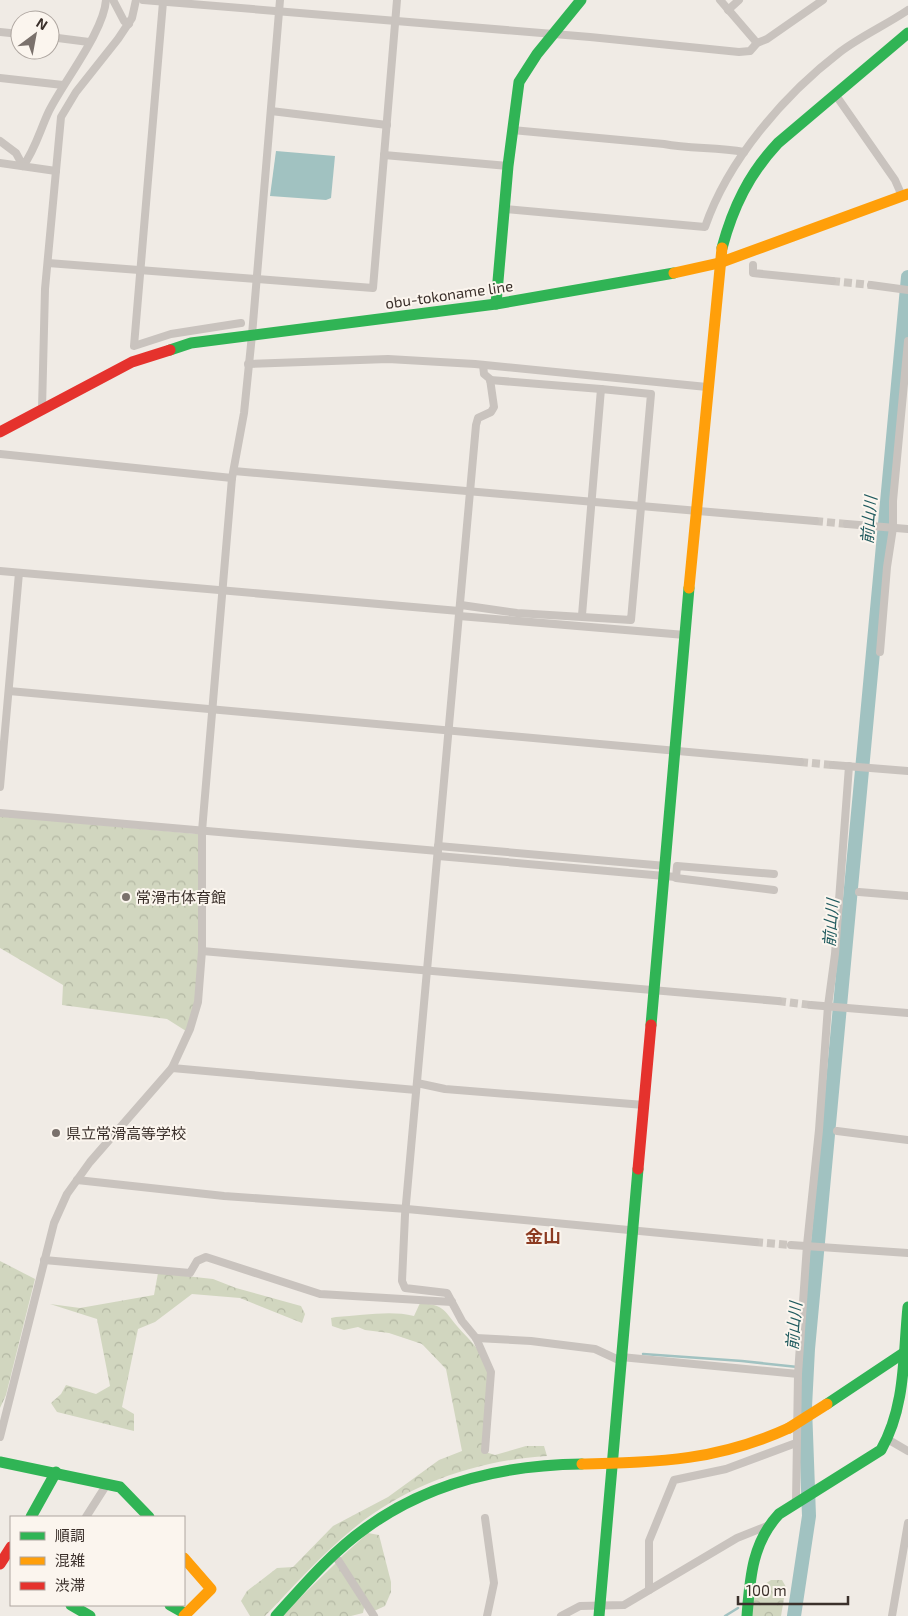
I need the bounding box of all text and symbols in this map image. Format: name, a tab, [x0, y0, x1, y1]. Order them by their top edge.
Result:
north arrow	[10, 10, 60, 60]
text: N	[33, 14, 51, 33]
street label: obu-tokoname line	[384, 276, 514, 312]
water label: 前山川	[856, 493, 880, 545]
place label: 常滑市体育館	[136, 888, 226, 906]
marker: 常滑市体育館	[120, 891, 132, 903]
water label: 前山川	[818, 896, 842, 948]
place label: 県立常滑高等学校	[66, 1124, 186, 1142]
marker: 県立常滑高等学校	[50, 1127, 62, 1139]
district label: 金山	[525, 1225, 561, 1247]
water label: 前山川	[781, 1299, 805, 1351]
legend	[10, 1516, 185, 1606]
text: 順調	[55, 1526, 85, 1544]
text: 混雑	[55, 1551, 85, 1569]
scale bar	[738, 1574, 848, 1606]
text: 渋滞	[55, 1576, 85, 1594]
text: 100 m	[746, 1581, 787, 1599]

